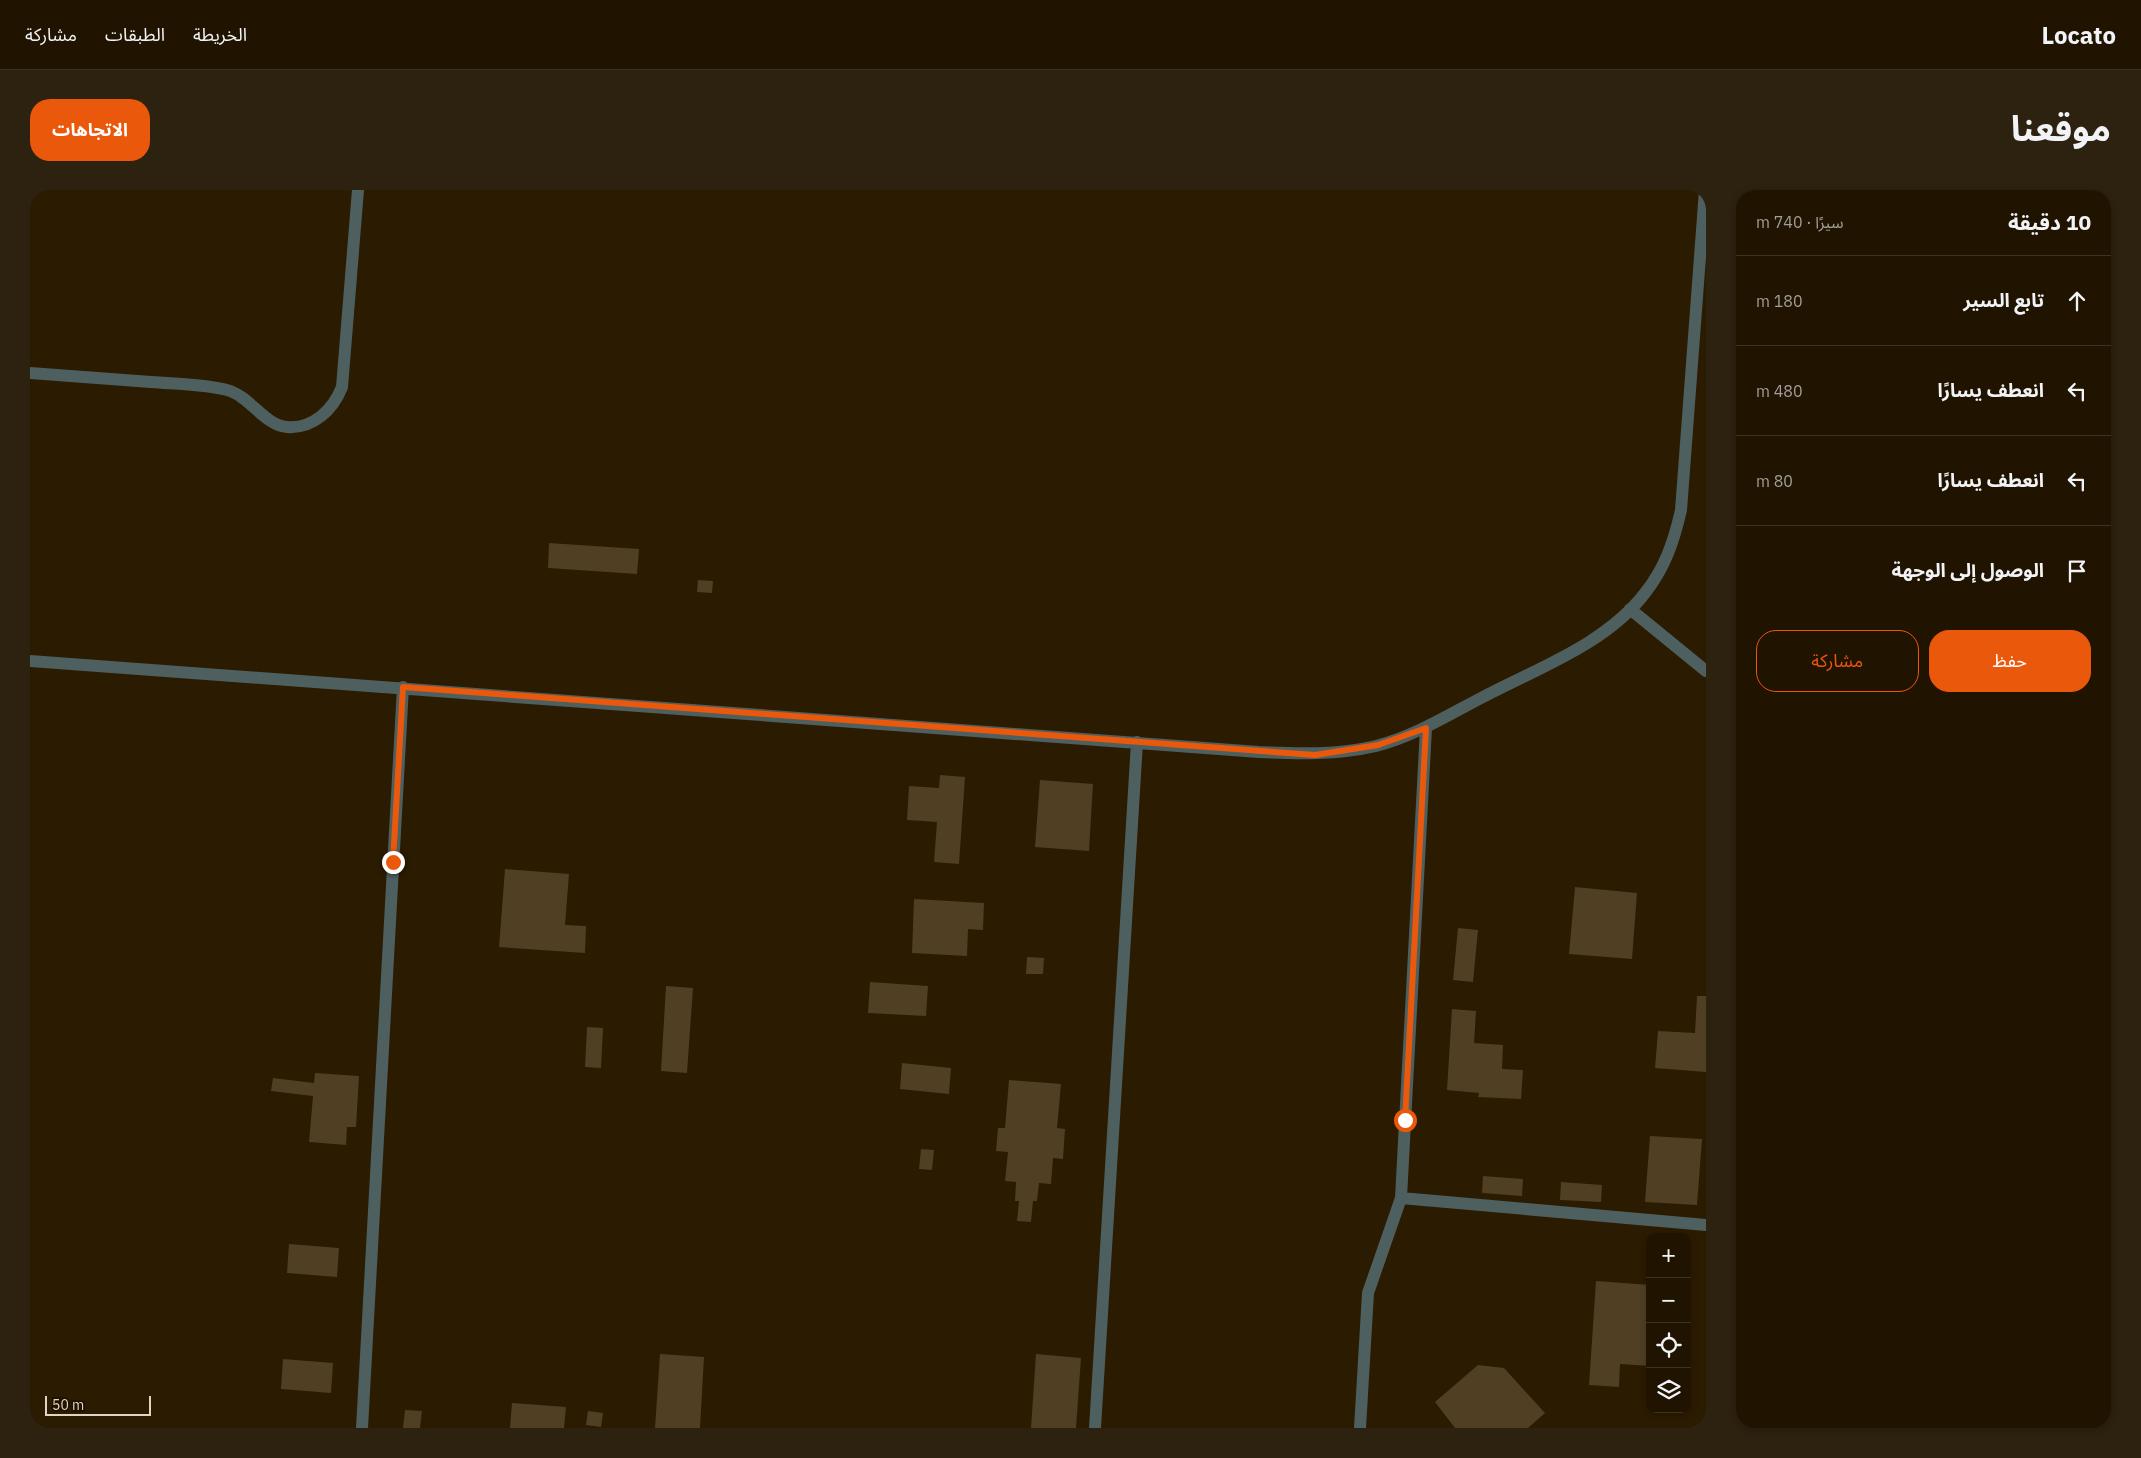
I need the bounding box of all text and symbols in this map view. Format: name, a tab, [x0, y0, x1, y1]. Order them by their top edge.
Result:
text: Locato	[2041, 19, 2116, 51]
text: مشاركة	[25, 23, 77, 46]
text: الطبقات	[105, 23, 165, 46]
text: الخريطة	[193, 23, 247, 46]
button: الاتجاهات	[30, 99, 150, 161]
text: موقعنا	[2011, 105, 2111, 151]
text: 10 دقيقة	[2008, 208, 2091, 236]
text: سيرًا · 740 m	[1756, 212, 1844, 232]
icon: ahead	[2063, 287, 2091, 315]
text: تابع السير	[1963, 288, 2044, 312]
text: 180 m	[1756, 291, 1803, 311]
icon: left	[2063, 377, 2091, 405]
text: انعطف يسارًا	[1937, 378, 2044, 402]
text: 480 m	[1756, 381, 1803, 401]
icon: left	[2063, 467, 2091, 495]
text: انعطف يسارًا	[1937, 468, 2044, 492]
text: 80 m	[1756, 471, 1793, 491]
icon: arrive	[2063, 557, 2091, 585]
text: الوصول إلى الوجهة	[1892, 558, 2044, 582]
button: مشاركة	[1756, 630, 1919, 692]
button: حفظ	[1929, 630, 2091, 692]
route end	[382, 851, 405, 874]
route start	[1394, 1109, 1417, 1132]
map controls	[1646, 1233, 1691, 1413]
button: +	[1646, 1233, 1691, 1278]
button: −	[1646, 1278, 1691, 1323]
button: locate	[1646, 1323, 1691, 1368]
button: layers	[1646, 1368, 1691, 1413]
scale bar	[45, 1393, 151, 1416]
text: 50 m	[52, 1396, 84, 1414]

